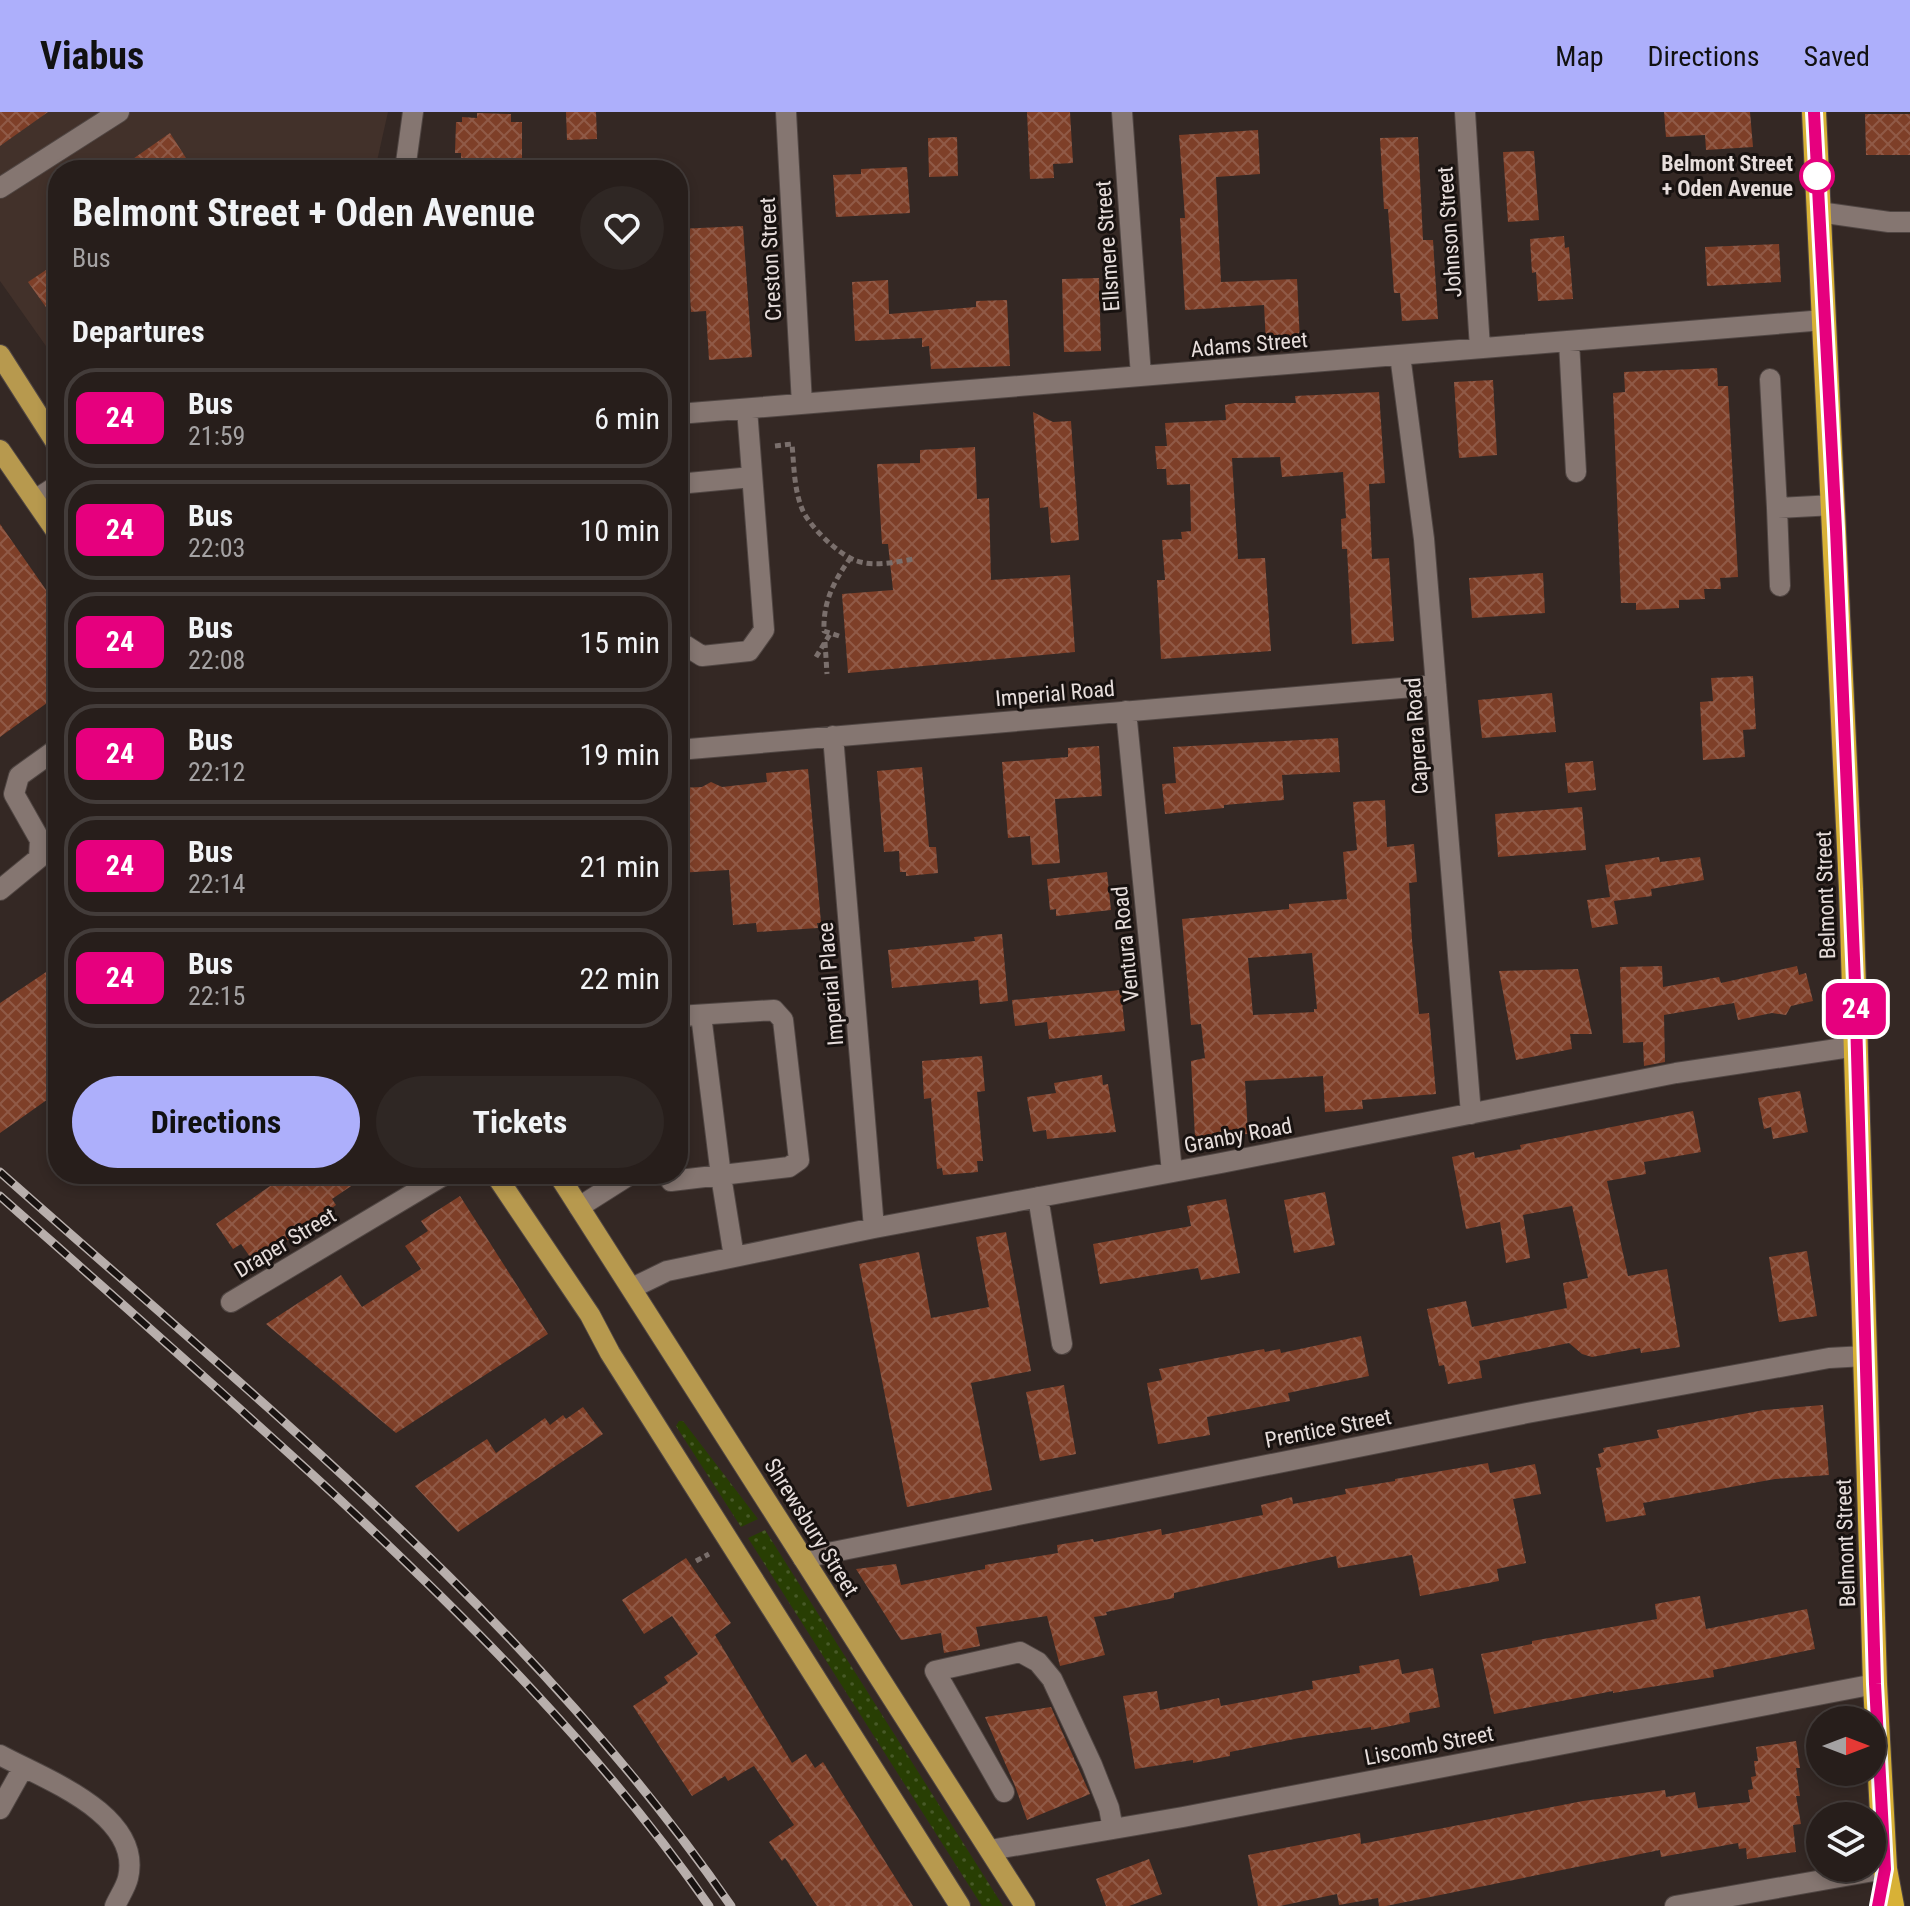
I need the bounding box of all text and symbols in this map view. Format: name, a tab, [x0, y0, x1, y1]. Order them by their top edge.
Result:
text: Viabus	[40, 34, 144, 78]
text: Map	[1555, 40, 1604, 73]
text: Directions	[1648, 40, 1759, 73]
text: Saved	[1803, 40, 1870, 73]
place label: Belmont Street + Oden Avenue	[1661, 151, 1793, 201]
marker: Belmont Street + Oden Avenue	[1800, 159, 1834, 193]
street label: Johnson Street	[1432, 166, 1467, 298]
street label: Ellsmere Street	[1090, 180, 1125, 312]
button: heart	[580, 186, 664, 270]
text: Belmont Street + Oden Avenue	[72, 191, 535, 235]
street label: Creston Street	[755, 196, 786, 322]
text: Bus	[72, 243, 111, 273]
text: Departures	[72, 314, 205, 349]
street label: Adams Street	[1190, 327, 1309, 362]
text: Bus	[188, 386, 233, 421]
text: 24	[106, 401, 134, 434]
text: 6 min	[594, 401, 660, 436]
text: 21:59	[188, 421, 245, 451]
text: Bus	[188, 498, 233, 533]
text: 24	[106, 513, 134, 546]
text: 10 min	[579, 513, 660, 548]
text: 22:03	[188, 533, 245, 563]
text: Bus	[188, 610, 233, 645]
text: 24	[106, 625, 134, 658]
text: 15 min	[579, 625, 660, 660]
text: 22:08	[188, 645, 245, 675]
street label: Imperial Road	[994, 676, 1116, 711]
street label: Caprera Road	[1400, 677, 1433, 795]
text: Bus	[188, 722, 233, 757]
text: 24	[106, 737, 134, 770]
text: 19 min	[579, 737, 660, 772]
text: 22:12	[188, 757, 245, 787]
street label: Belmont Street	[1811, 830, 1840, 960]
text: Bus	[188, 834, 233, 869]
text: 24	[106, 849, 134, 882]
text: 21 min	[579, 849, 660, 884]
text: 22:14	[188, 869, 245, 899]
street label: Ventura Road	[1107, 885, 1144, 1003]
street label: Imperial Place	[813, 921, 848, 1047]
text: Bus	[188, 946, 233, 981]
text: 24	[106, 961, 134, 994]
text: 22 min	[579, 961, 660, 996]
text: 22:15	[188, 981, 245, 1011]
line badge: 24	[1820, 983, 1892, 1035]
text: 24	[1842, 992, 1870, 1025]
button: Directions	[72, 1076, 360, 1168]
button: Tickets	[376, 1076, 664, 1168]
street label: Granby Road	[1182, 1113, 1294, 1158]
street label: Draper Street	[230, 1202, 340, 1282]
street label: Prentice Street	[1263, 1404, 1393, 1453]
street label: Shrewsbury Street	[759, 1454, 864, 1601]
street label: Belmont Street	[1831, 1478, 1860, 1608]
north arrow	[1806, 1706, 1886, 1786]
map controls	[1806, 1706, 1886, 1882]
street label: Liscomb Street	[1363, 1721, 1496, 1770]
button: layers	[1806, 1802, 1886, 1882]

